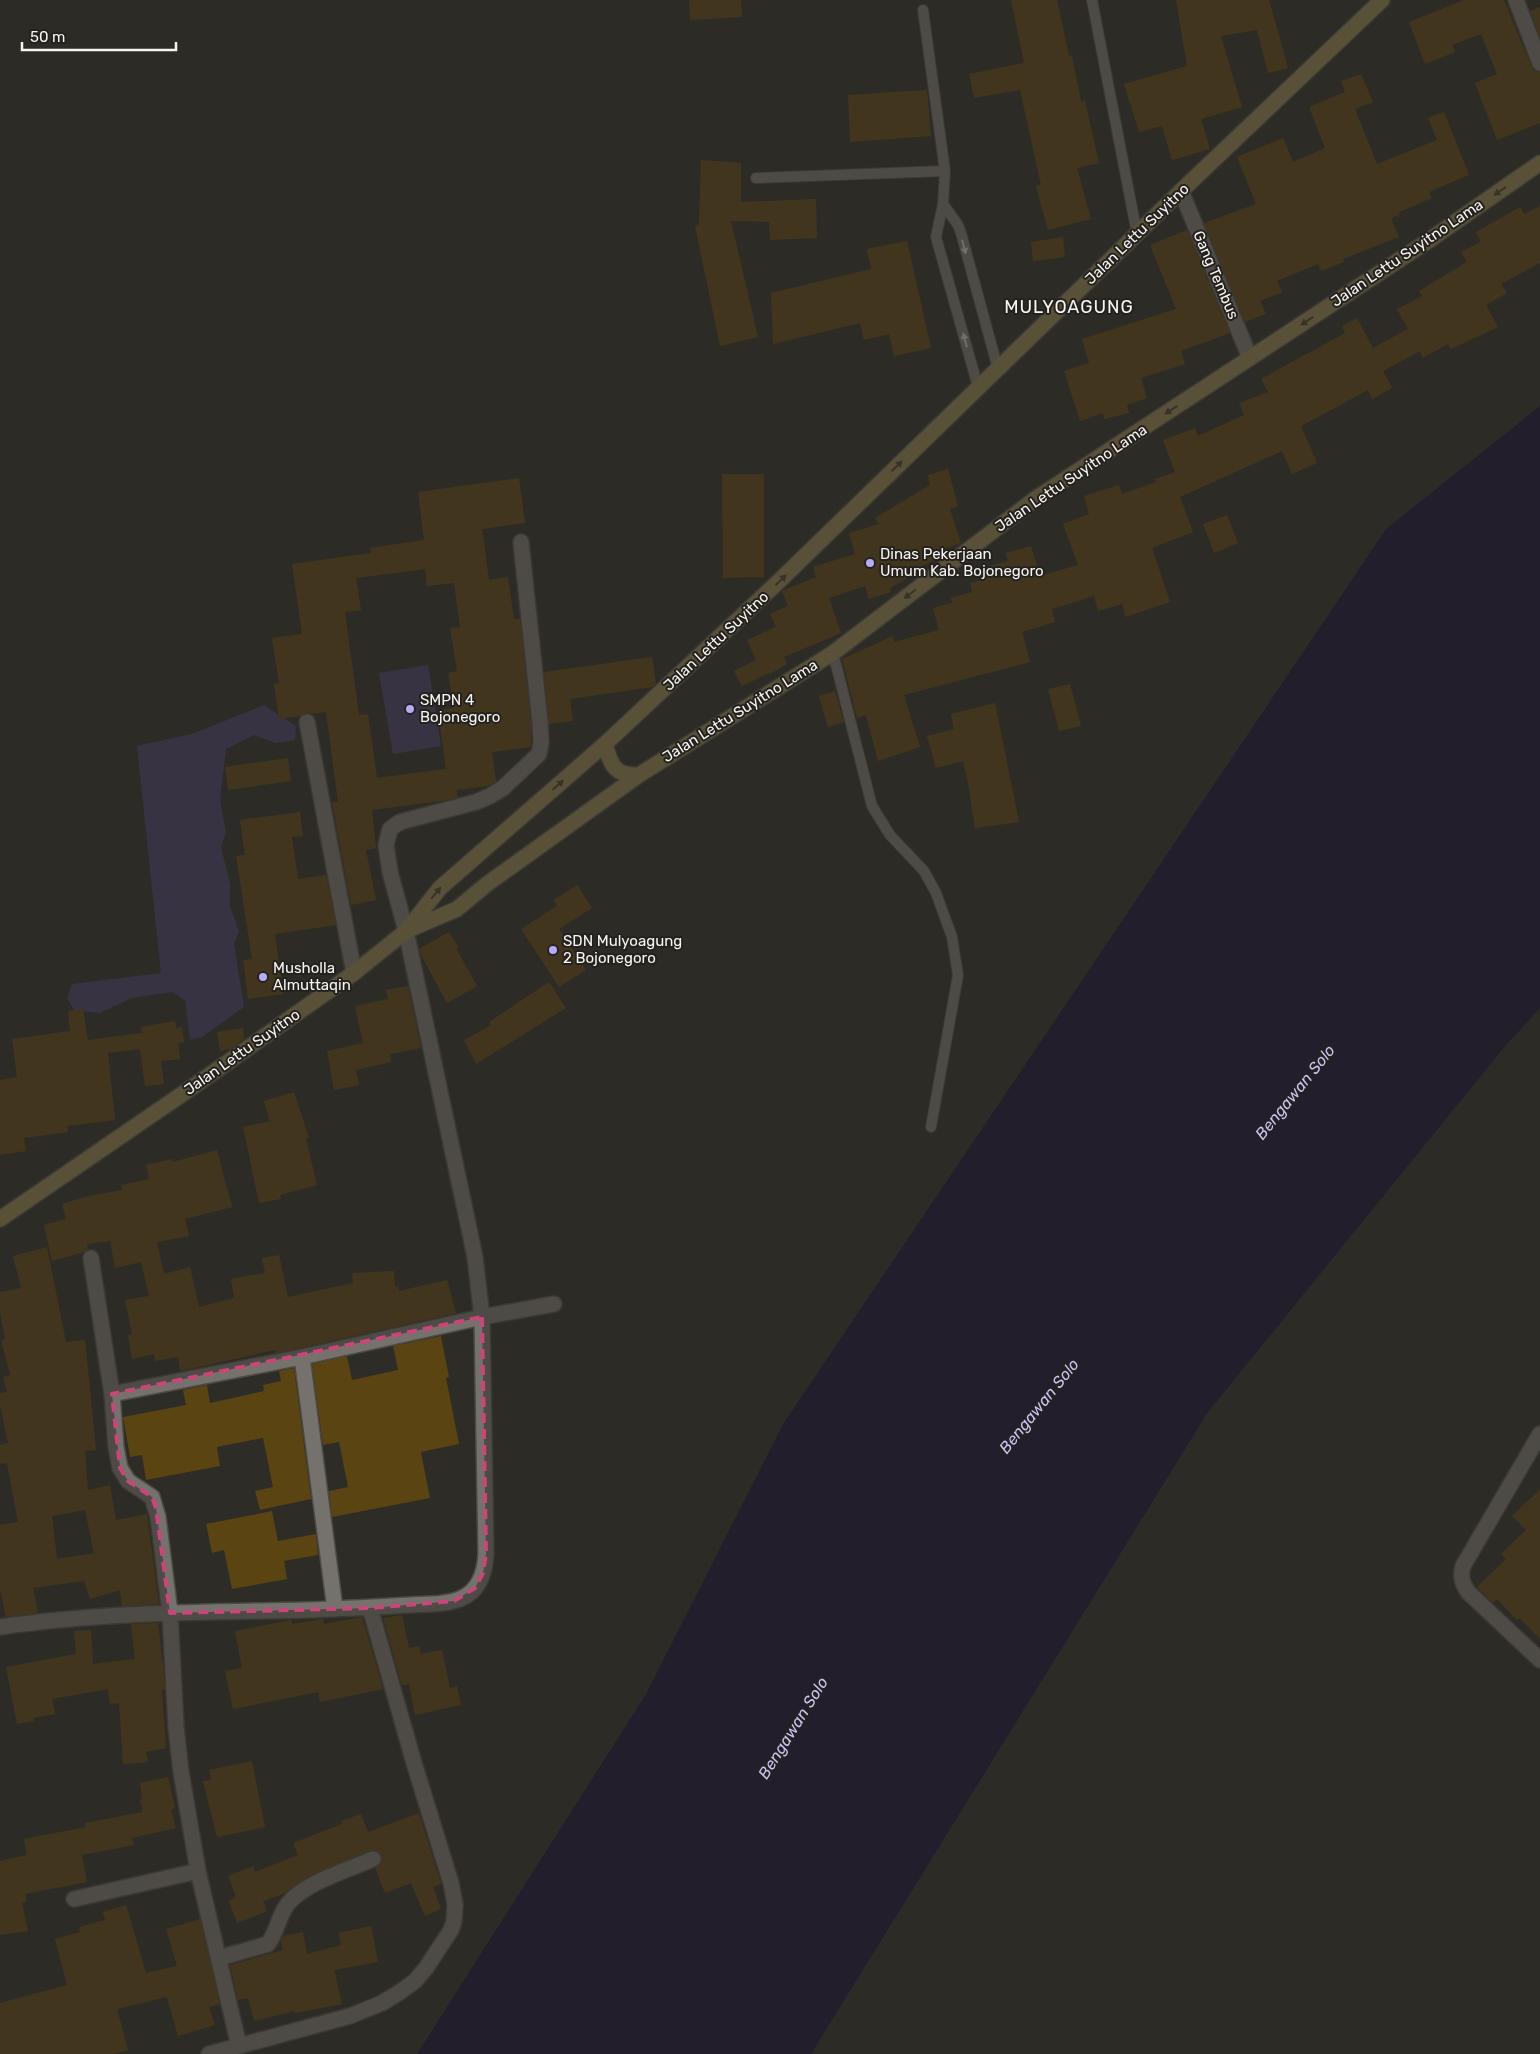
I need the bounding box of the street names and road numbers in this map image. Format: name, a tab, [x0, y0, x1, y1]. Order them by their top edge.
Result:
street label: Jalan Lettu Suyitno	[1081, 180, 1193, 288]
street label: Jalan Lettu Suyitno Lama	[1328, 195, 1486, 311]
street label: Gang Tembus	[1189, 228, 1243, 322]
street label: Jalan Lettu Suyitno Lama	[992, 420, 1150, 536]
street label: Jalan Lettu Suyitno	[660, 588, 772, 694]
street label: Jalan Lettu Suyitno Lama	[659, 656, 821, 766]
street label: Jalan Lettu Suyitno	[181, 1005, 303, 1099]

